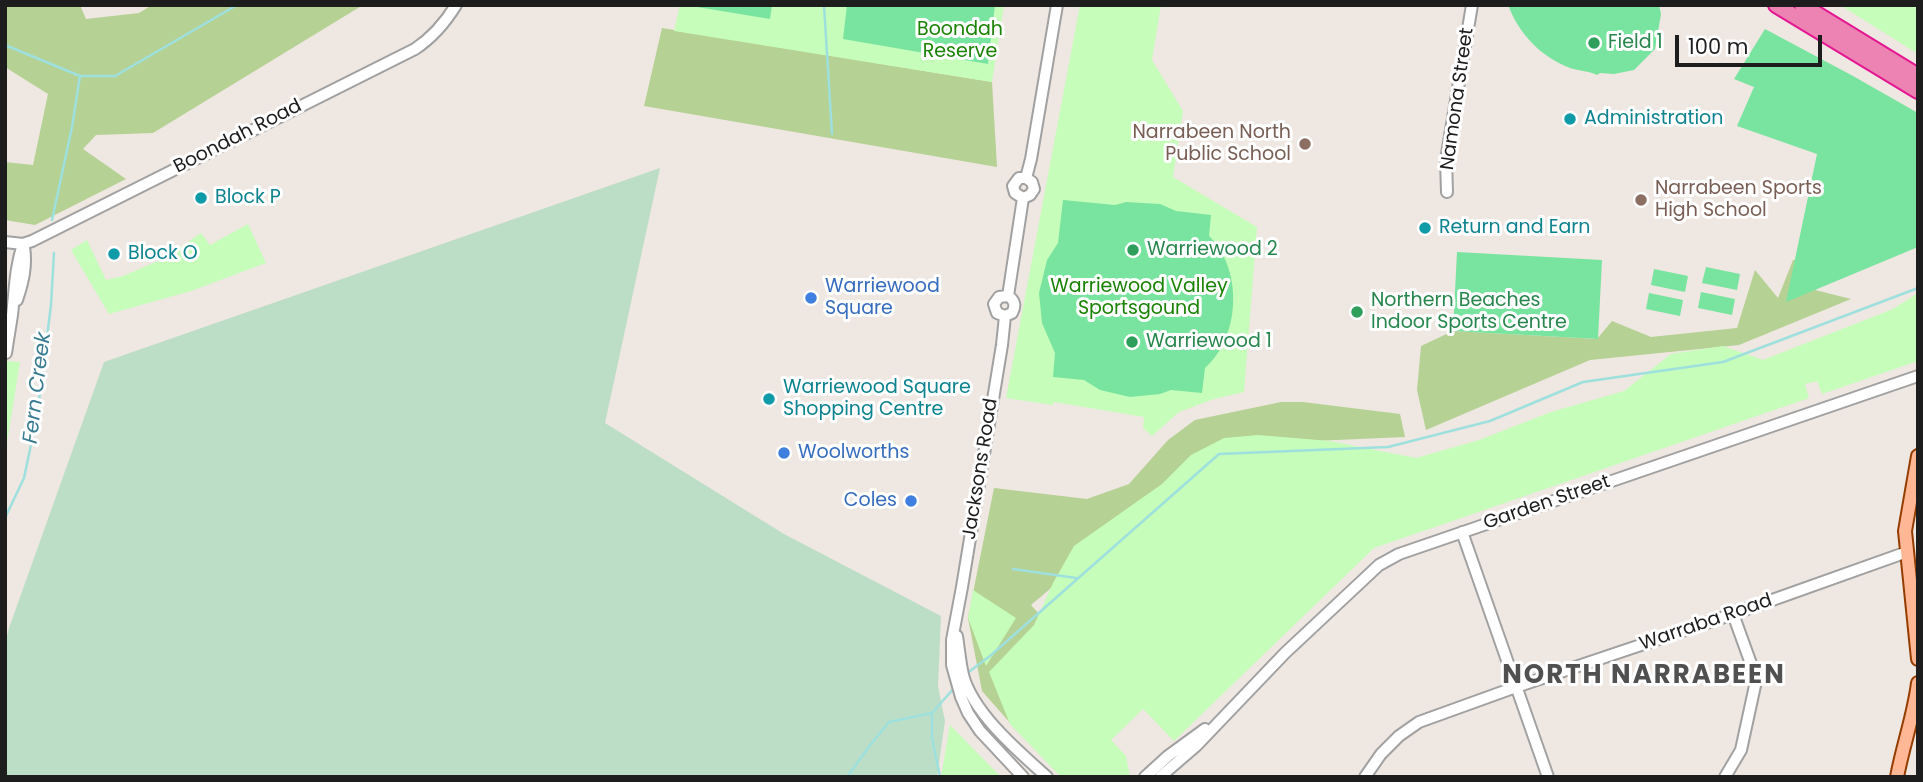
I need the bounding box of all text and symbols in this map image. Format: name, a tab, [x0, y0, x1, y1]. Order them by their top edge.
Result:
park label: Boondah Reserve	[917, 19, 1003, 63]
scale bar	[1678, 21, 1825, 65]
street label: Namona Street	[1437, 26, 1479, 172]
place label: Field 1	[1608, 32, 1663, 54]
text: 100 m	[1688, 32, 1748, 61]
marker: Field 1	[1586, 35, 1602, 51]
street label: Boondah Road	[170, 95, 306, 179]
place label: Administration	[1584, 108, 1723, 130]
marker: Administration	[1562, 111, 1578, 127]
place label: Narrabeen North Public School	[1132, 122, 1291, 166]
marker: Narrabeen North Public School	[1297, 136, 1313, 152]
place label: Narrabeen Sports High School	[1655, 178, 1822, 222]
place label: Block P	[215, 187, 281, 209]
marker: Block P	[193, 190, 209, 206]
marker: Narrabeen Sports High School	[1633, 192, 1649, 208]
place label: Return and Earn	[1439, 217, 1590, 239]
marker: Return and Earn	[1417, 220, 1433, 236]
place label: Warriewood 2	[1147, 239, 1278, 261]
marker: Warriewood 2	[1125, 242, 1141, 258]
place label: Block O	[128, 243, 198, 265]
marker: Block O	[106, 246, 122, 262]
place label: Warriewood Square	[825, 276, 940, 320]
park label: Warriewood Valley Sportsgound	[1050, 276, 1228, 320]
marker: Warriewood Square	[803, 290, 819, 306]
place label: Northern Beaches Indoor Sports Centre	[1371, 290, 1567, 334]
marker: Northern Beaches Indoor Sports Centre	[1349, 304, 1365, 320]
water label: Fern Creek	[19, 331, 57, 445]
place label: Warriewood 1	[1146, 331, 1272, 353]
marker: Warriewood 1	[1124, 334, 1140, 350]
place label: Warriewood Square Shopping Centre	[783, 377, 971, 421]
marker: Warriewood Square Shopping Centre	[761, 391, 777, 407]
street label: Jacksons Road	[959, 397, 1003, 541]
place label: Woolworths	[798, 442, 909, 464]
marker: Woolworths	[776, 445, 792, 461]
street label: Garden Street	[1481, 471, 1613, 535]
place label: Coles	[844, 490, 897, 512]
marker: Coles	[903, 493, 919, 509]
street label: Warraba Road	[1637, 590, 1775, 656]
district label: NORTH NARRABEEN	[1504, 660, 1784, 692]

